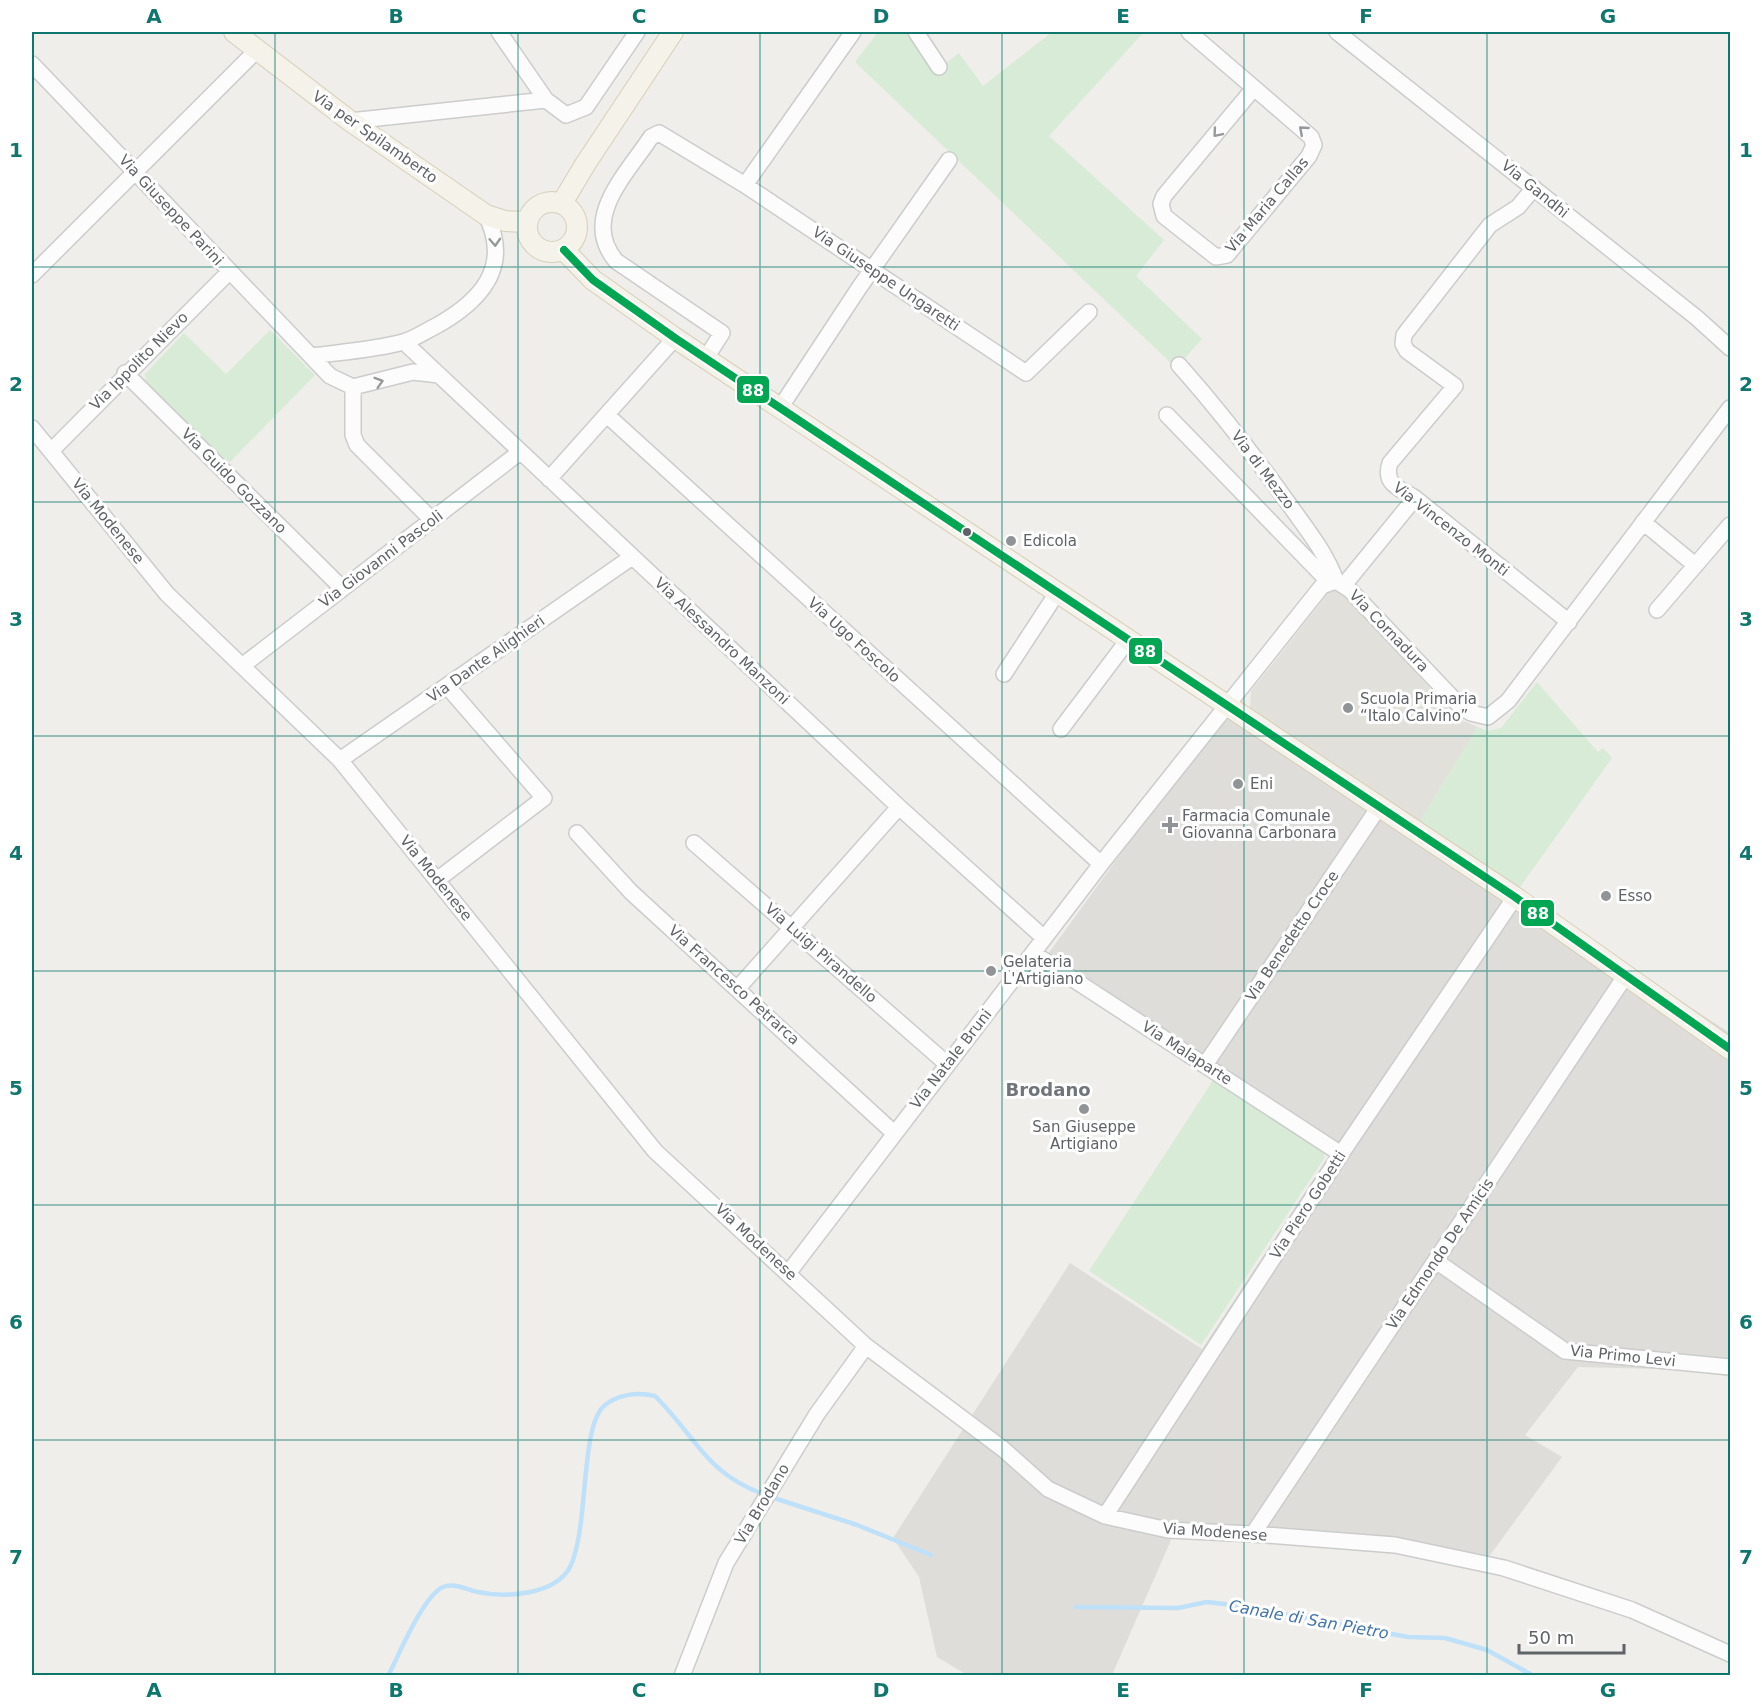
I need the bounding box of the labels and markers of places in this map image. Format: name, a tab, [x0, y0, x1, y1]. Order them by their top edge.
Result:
unlabelled marker	[961, 526, 973, 538]
place label: Edicola	[1023, 532, 1077, 550]
marker: Edicola	[1004, 534, 1018, 548]
place label: Scuola Primaria “Italo Calvino”	[1360, 690, 1477, 725]
marker: Scuola Primaria “Italo Calvino”	[1341, 701, 1355, 715]
place label: Eni	[1250, 775, 1273, 793]
marker: Eni	[1231, 777, 1245, 791]
place label: Farmacia Comunale Giovanna Carbonara	[1182, 807, 1337, 842]
marker: Farmacia Comunale Giovanna Carbonara	[1163, 818, 1177, 832]
place label: Esso	[1618, 887, 1652, 905]
marker: Esso	[1599, 889, 1613, 903]
place label: Gelateria L'Artigiano	[1003, 953, 1084, 988]
marker: Gelateria L'Artigiano	[984, 964, 998, 978]
marker: San Giuseppe Artigiano	[1077, 1102, 1091, 1116]
place label: San Giuseppe Artigiano	[1032, 1118, 1136, 1153]

